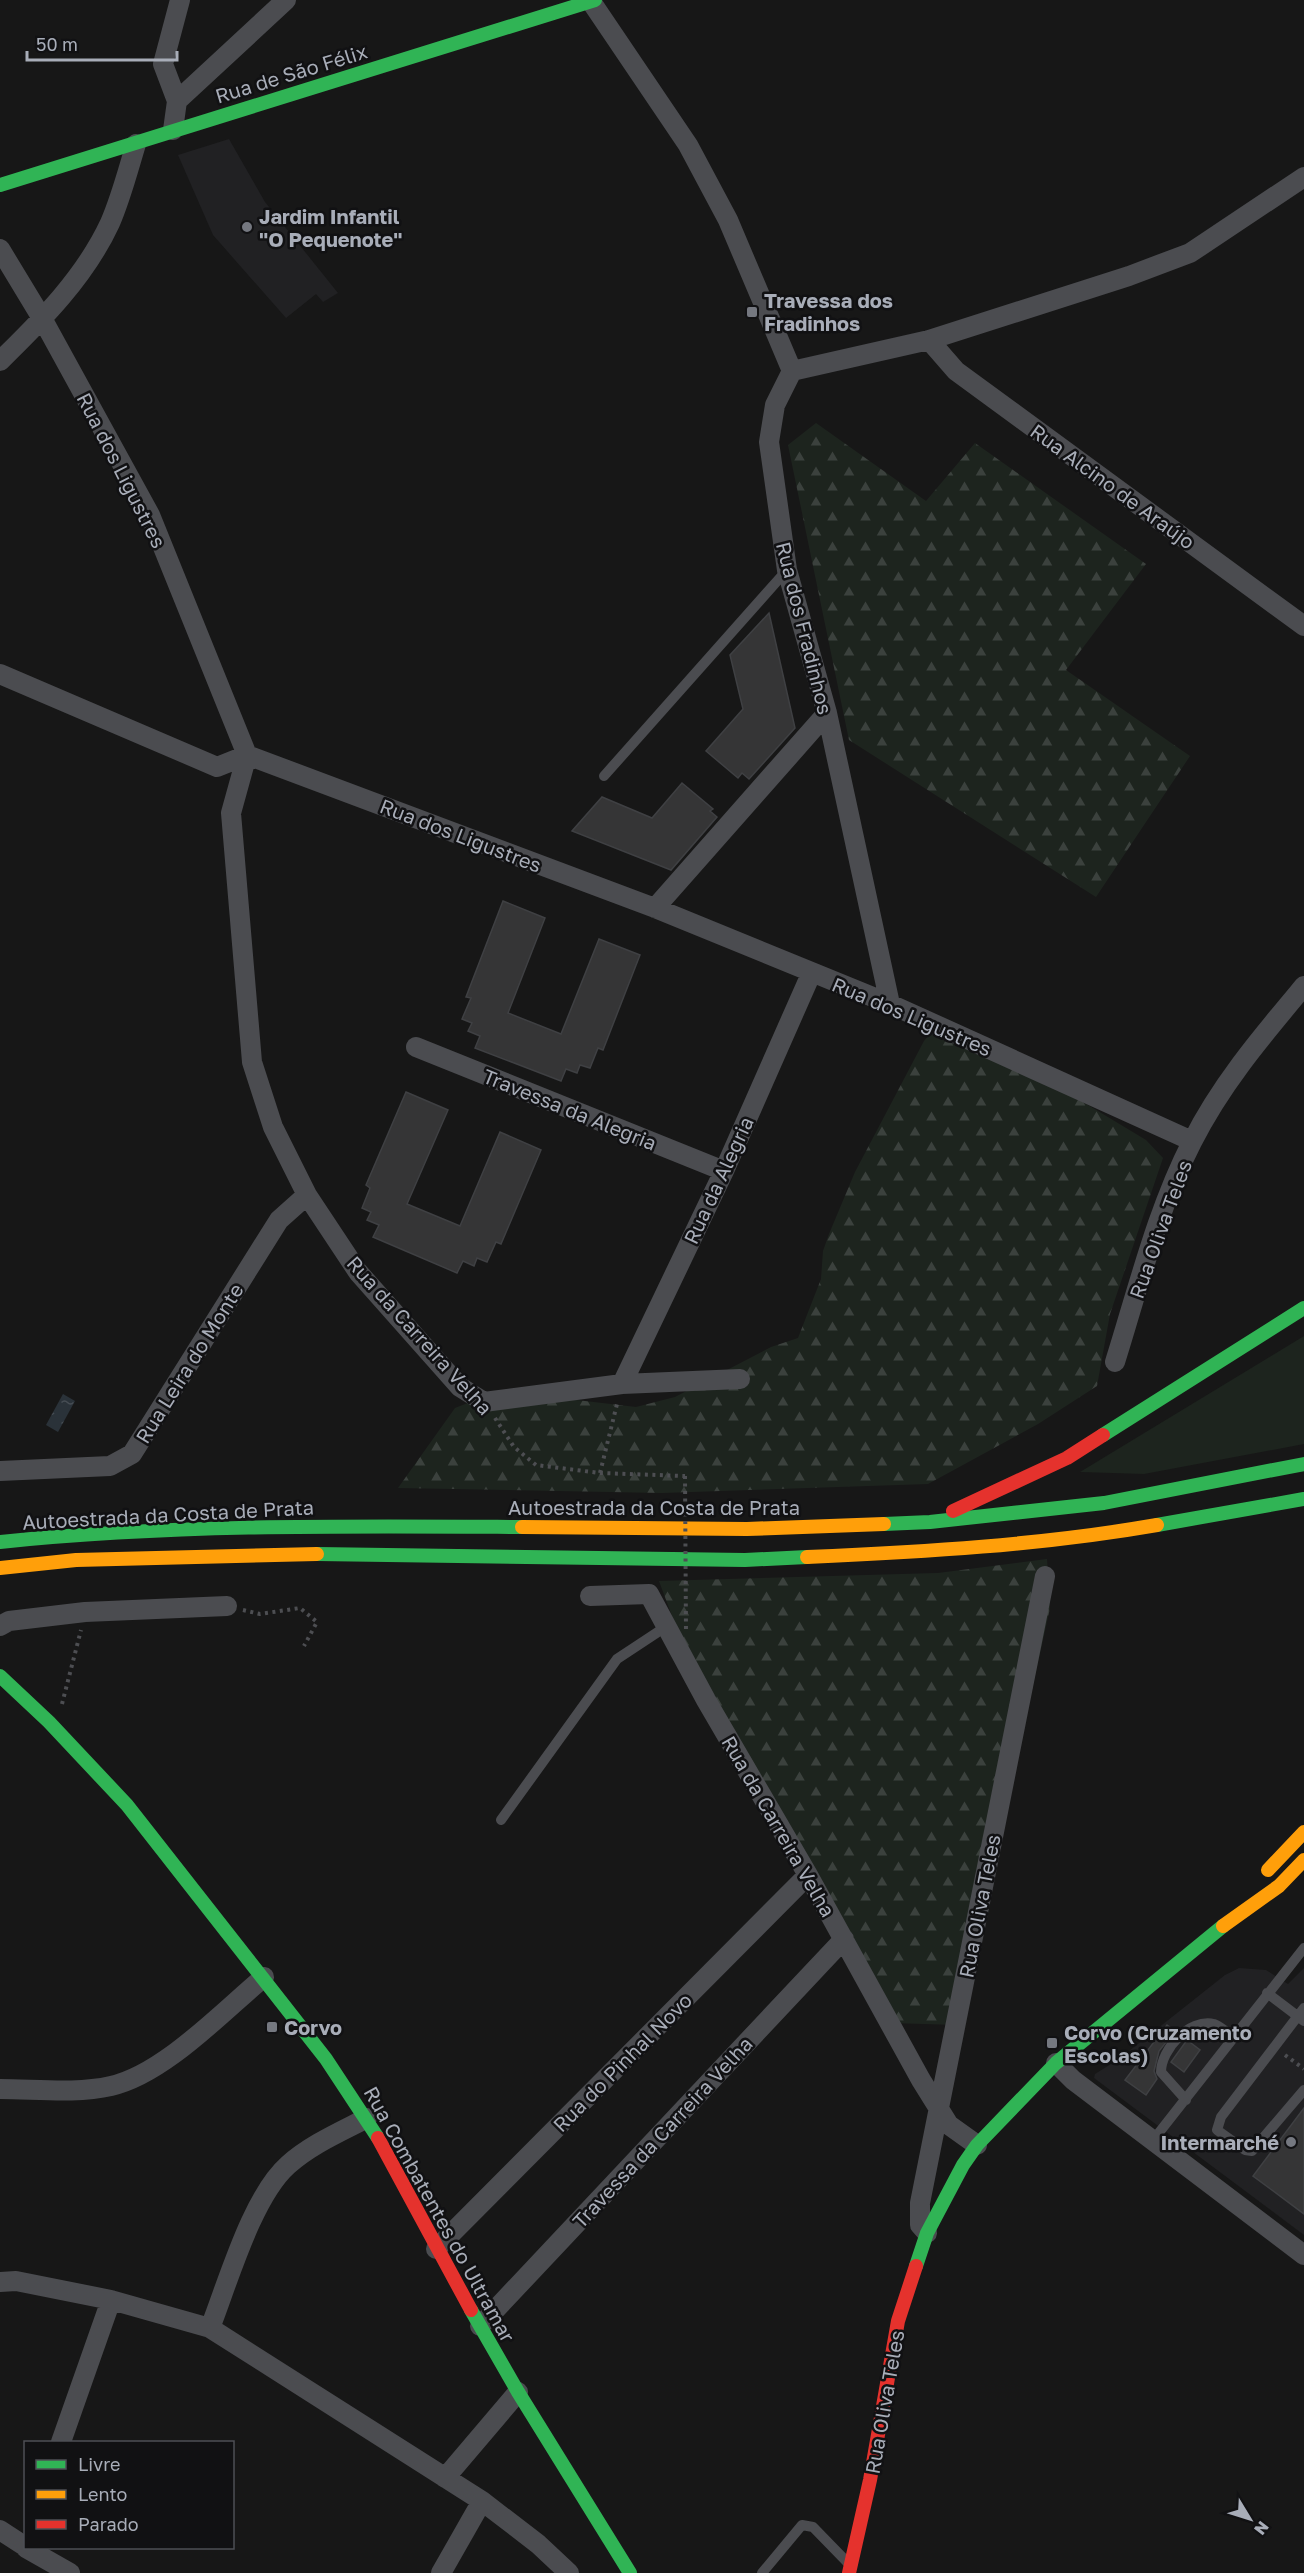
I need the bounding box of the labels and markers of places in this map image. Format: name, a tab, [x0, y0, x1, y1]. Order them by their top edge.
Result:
place label: Jardim Infantil "O Pequenote"	[259, 204, 402, 251]
marker: Jardim Infantil "O Pequenote"	[240, 220, 254, 234]
place label: Travessa dos Fradinhos	[764, 288, 893, 335]
marker: Travessa dos Fradinhos	[745, 305, 759, 319]
place label: Corvo	[284, 2015, 342, 2039]
marker: Corvo	[265, 2020, 279, 2034]
place label: Corvo (Cruzamento Escolas)	[1064, 2020, 1252, 2067]
marker: Corvo (Cruzamento Escolas)	[1045, 2036, 1059, 2050]
place label: Intermarché	[1161, 2130, 1279, 2154]
marker: Intermarché	[1284, 2135, 1298, 2149]

